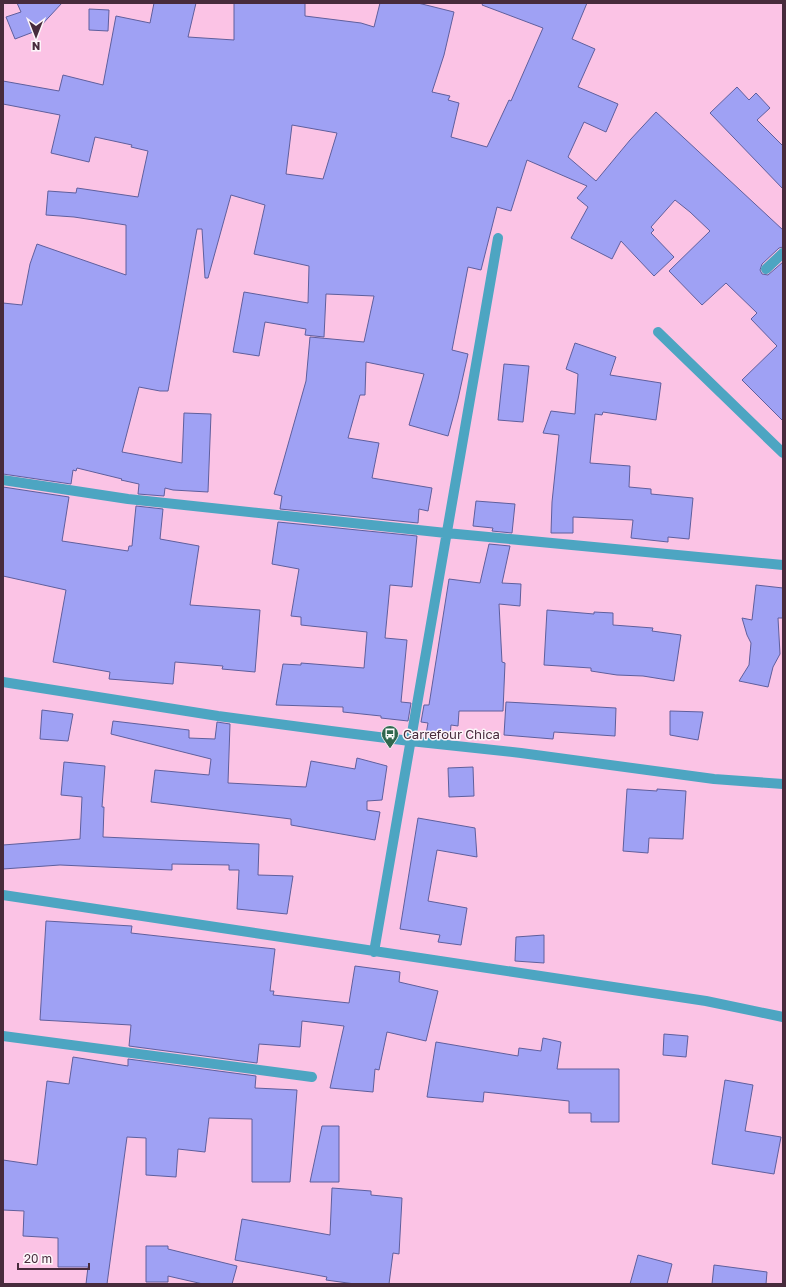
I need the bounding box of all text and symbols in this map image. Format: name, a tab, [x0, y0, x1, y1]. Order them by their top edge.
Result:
north arrow	[16, 16, 56, 56]
text: N	[32, 40, 40, 53]
bus stop icon: Carrefour Chica	[380, 724, 400, 749]
place label: Carrefour Chica	[403, 726, 500, 742]
scale bar	[18, 1245, 89, 1271]
text: 20 m	[24, 1251, 52, 1266]

